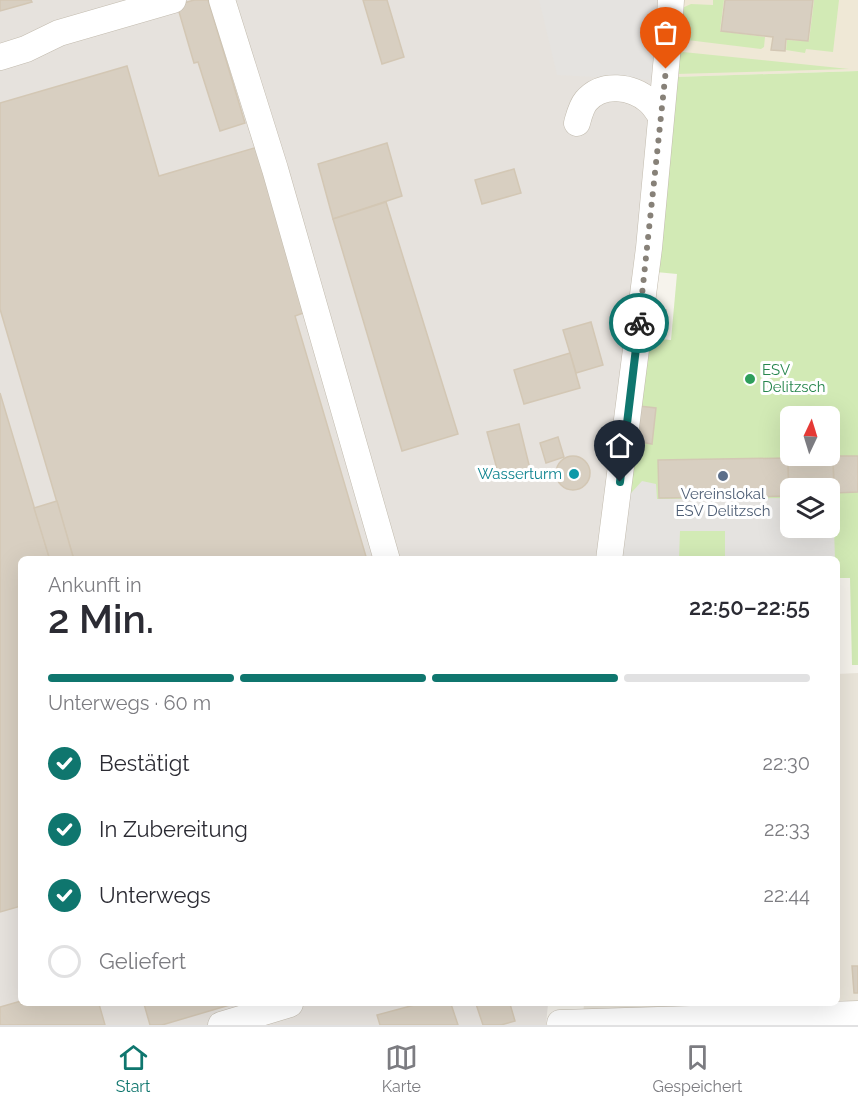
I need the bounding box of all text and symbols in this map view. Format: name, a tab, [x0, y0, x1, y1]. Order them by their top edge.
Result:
pin	[640, 7, 691, 69]
icon: bag	[649, 16, 682, 49]
courier	[609, 293, 669, 353]
icon: bike	[623, 307, 656, 340]
place label: ESV Delitzsch	[762, 361, 826, 396]
marker: ESV Delitzsch	[743, 372, 757, 386]
north arrow	[780, 406, 840, 466]
map controls	[780, 406, 840, 538]
pin	[594, 420, 645, 482]
icon: home	[603, 429, 636, 462]
place label: Wasserturm	[477, 465, 562, 483]
marker: Wasserturm	[567, 467, 581, 481]
marker: Vereinslokal ESV Delitzsch	[716, 469, 730, 483]
button: layers	[780, 478, 840, 538]
place label: Vereinslokal ESV Delitzsch	[676, 485, 770, 520]
text: Ankunft in	[48, 573, 142, 597]
text: 22:50–22:55	[689, 594, 810, 620]
text: 2 Min.	[48, 596, 154, 642]
text: Unterwegs · 60 m	[48, 691, 211, 715]
icon: check	[48, 747, 81, 780]
text: Bestätigt	[99, 750, 190, 776]
text: 22:30	[762, 751, 810, 775]
icon: check	[48, 813, 81, 846]
text: In Zubereitung	[99, 816, 248, 842]
text: 22:33	[764, 817, 810, 841]
icon: check	[48, 879, 81, 912]
text: Unterwegs	[99, 882, 211, 908]
text: 22:44	[764, 883, 810, 907]
text: Geliefert	[99, 948, 186, 974]
tab: Start	[116, 1041, 150, 1096]
tab: Karte	[382, 1041, 421, 1096]
tab: Gespeichert	[652, 1041, 742, 1096]

